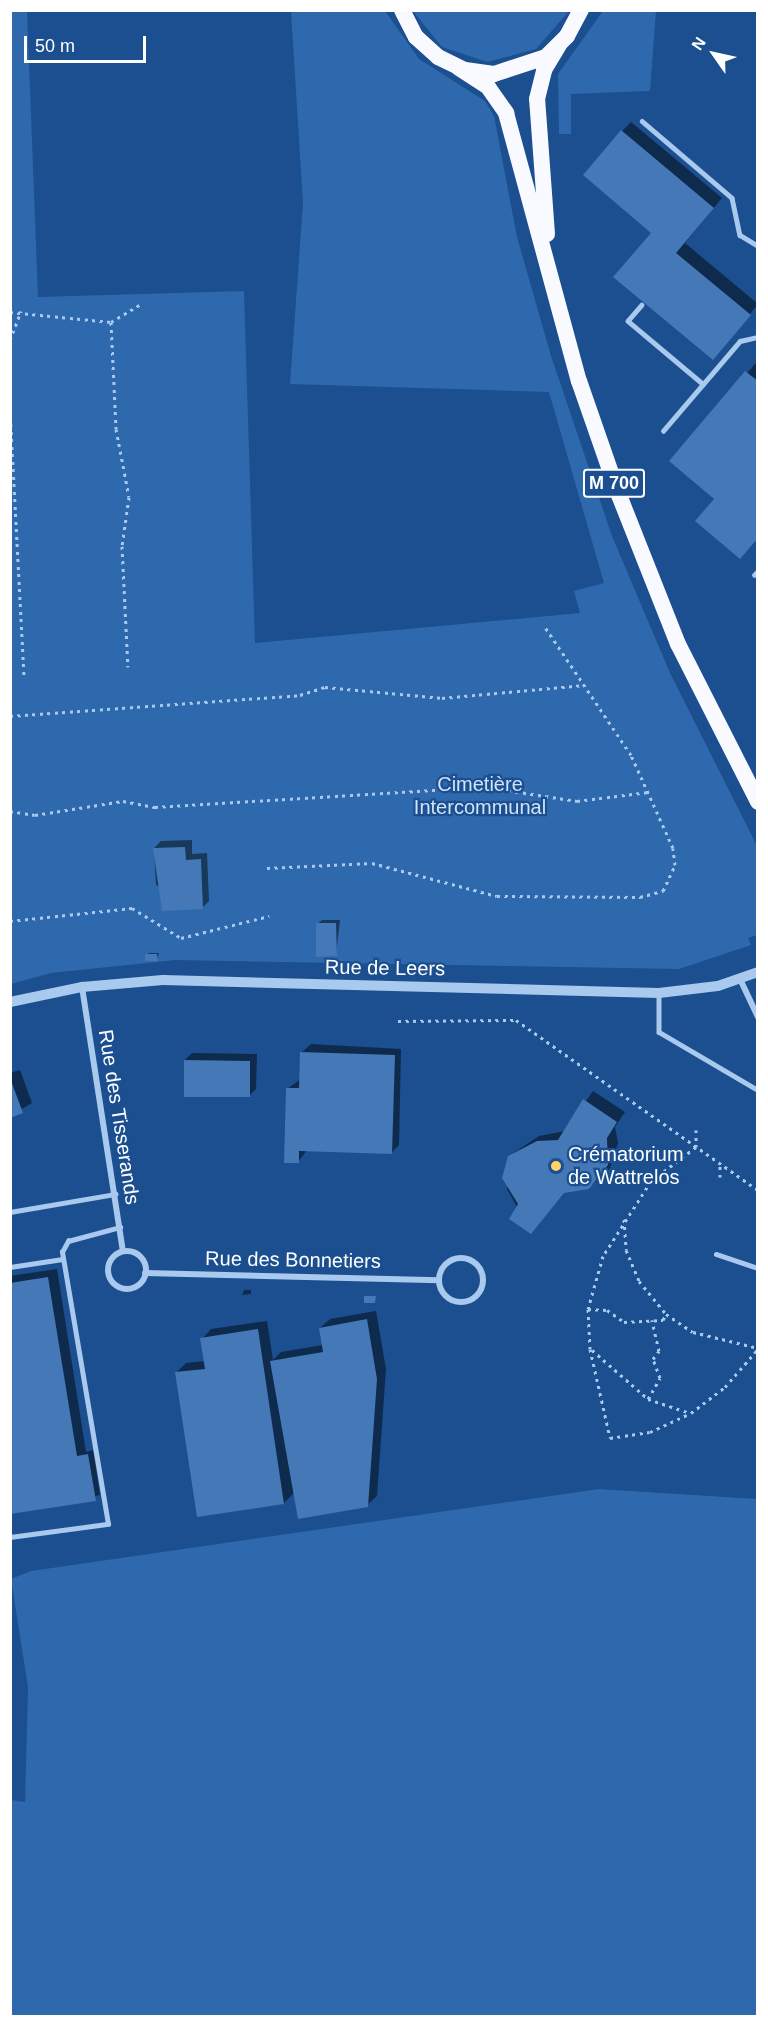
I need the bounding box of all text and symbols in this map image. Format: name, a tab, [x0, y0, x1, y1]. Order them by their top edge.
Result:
scale bar	[27, 24, 148, 62]
north arrow	[684, 24, 744, 84]
text: N	[688, 34, 709, 53]
text: 50 m	[35, 36, 75, 56]
road number: M 700	[582, 468, 646, 498]
park label: Cimetière Intercommunal	[414, 772, 546, 819]
street label: Rue de Leers	[325, 955, 445, 981]
street label: Rue des Tisserands	[93, 1028, 145, 1206]
place label: Crématorium de Wattrelos	[568, 1142, 684, 1189]
marker: Crématorium de Wattrelos	[549, 1159, 563, 1173]
street label: Rue des Bonnetiers	[205, 1246, 381, 1274]

